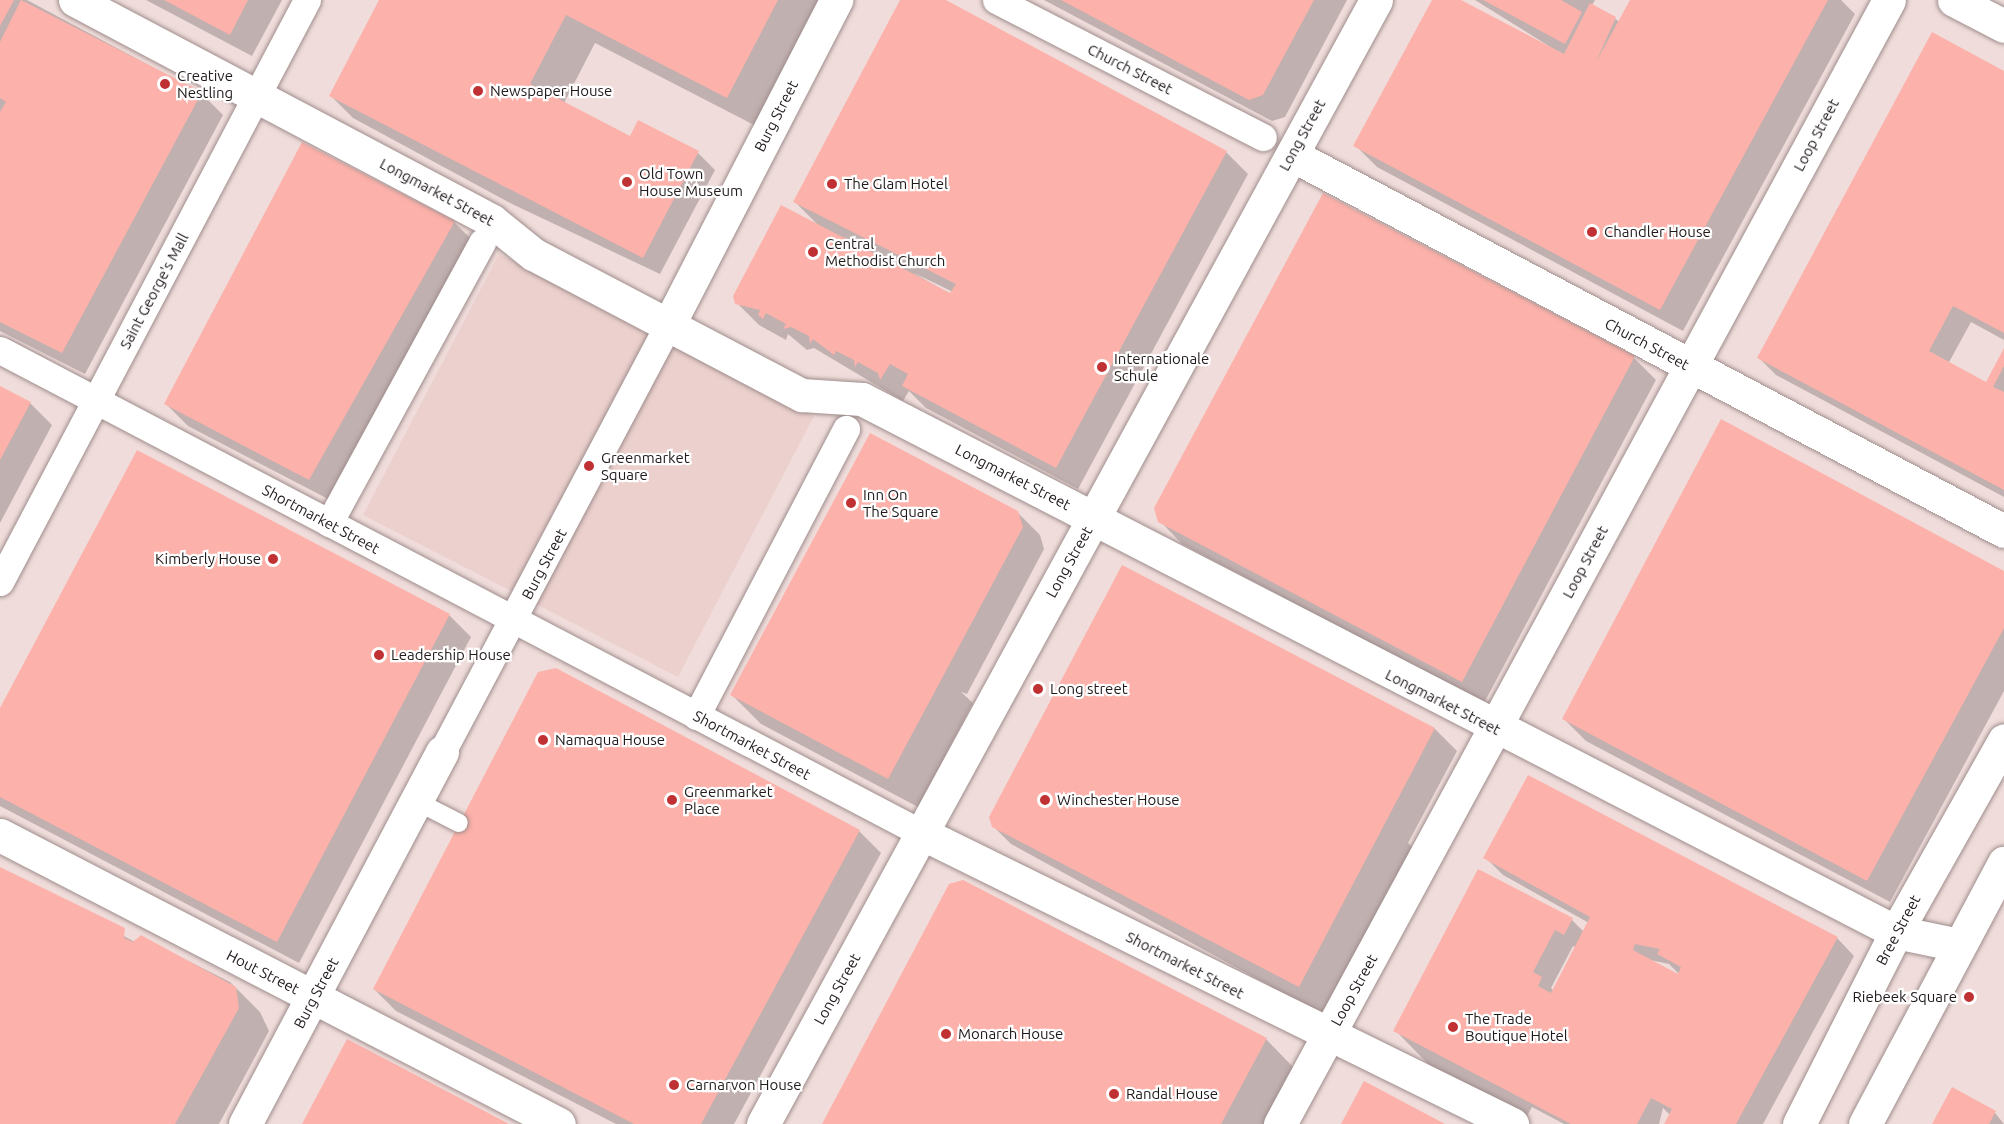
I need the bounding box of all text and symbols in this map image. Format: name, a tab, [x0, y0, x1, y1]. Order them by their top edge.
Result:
street label: Church Street	[1085, 40, 1175, 98]
place label: Creative Nestling	[177, 66, 233, 101]
marker: Creative Nestling	[158, 77, 172, 91]
street label: Burg Street	[750, 77, 802, 155]
place label: Newspaper House	[490, 82, 612, 100]
marker: Newspaper House	[471, 84, 485, 98]
street label: Long Street	[1275, 96, 1329, 174]
street label: Loop Street	[1789, 96, 1843, 174]
street label: Longmarket Street	[377, 154, 497, 230]
place label: Old Town House Museum	[639, 164, 743, 199]
marker: Old Town House Museum	[620, 175, 634, 189]
place label: The Glam Hotel	[844, 175, 948, 193]
marker: The Glam Hotel	[825, 177, 839, 191]
place label: Chandler House	[1604, 223, 1711, 241]
marker: Chandler House	[1585, 225, 1599, 239]
street label: Saint George's Mall	[116, 230, 192, 352]
place label: Central Methodist Church	[825, 234, 945, 269]
marker: Central Methodist Church	[806, 245, 820, 259]
street label: Church Street	[1602, 314, 1692, 374]
place label: Internationale Schule	[1114, 349, 1209, 384]
marker: Internationale Schule	[1095, 360, 1109, 374]
street label: Longmarket Street	[952, 440, 1074, 514]
place label: Greenmarket Square	[601, 448, 690, 483]
marker: Greenmarket Square	[582, 459, 596, 473]
street label: Shortmarket Street	[259, 481, 383, 557]
place label: Inn On The Square	[863, 485, 938, 520]
marker: Inn On The Square	[844, 496, 858, 510]
street label: Long Street	[1042, 523, 1096, 601]
street label: Loop Street	[1558, 523, 1612, 601]
street label: Burg Street	[518, 525, 570, 603]
place label: Kimberly House	[155, 550, 261, 568]
marker: Kimberly House	[266, 552, 280, 566]
place label: Leadership House	[391, 646, 511, 664]
marker: Leadership House	[372, 648, 386, 662]
street label: Longmarket Street	[1382, 665, 1504, 739]
place label: Long street	[1050, 680, 1128, 698]
marker: Long street	[1031, 682, 1045, 696]
street label: Shortmarket Street	[690, 707, 814, 783]
place label: Namaqua House	[555, 731, 665, 749]
marker: Namaqua House	[536, 733, 550, 747]
place label: Greenmarket Place	[684, 782, 773, 817]
place label: Winchester House	[1057, 791, 1180, 809]
marker: Greenmarket Place	[665, 793, 679, 807]
marker: Winchester House	[1038, 793, 1052, 807]
street label: Bree Street	[1872, 892, 1924, 968]
street label: Shortmarket Street	[1123, 927, 1247, 1003]
street label: Hout Street	[224, 946, 302, 998]
street label: Long Street	[810, 950, 864, 1028]
street label: Loop Street	[1327, 951, 1381, 1029]
street label: Burg Street	[290, 954, 342, 1032]
place label: Riebeek Square	[1853, 988, 1957, 1006]
marker: Riebeek Square	[1962, 990, 1976, 1004]
place label: The Trade Boutique Hotel	[1465, 1009, 1568, 1044]
marker: The Trade Boutique Hotel	[1446, 1020, 1460, 1034]
place label: Monarch House	[958, 1025, 1063, 1043]
marker: Monarch House	[939, 1027, 953, 1041]
place label: Carnarvon House	[686, 1076, 802, 1094]
marker: Carnarvon House	[667, 1078, 681, 1092]
place label: Randal House	[1126, 1085, 1218, 1103]
marker: Randal House	[1107, 1087, 1121, 1101]

